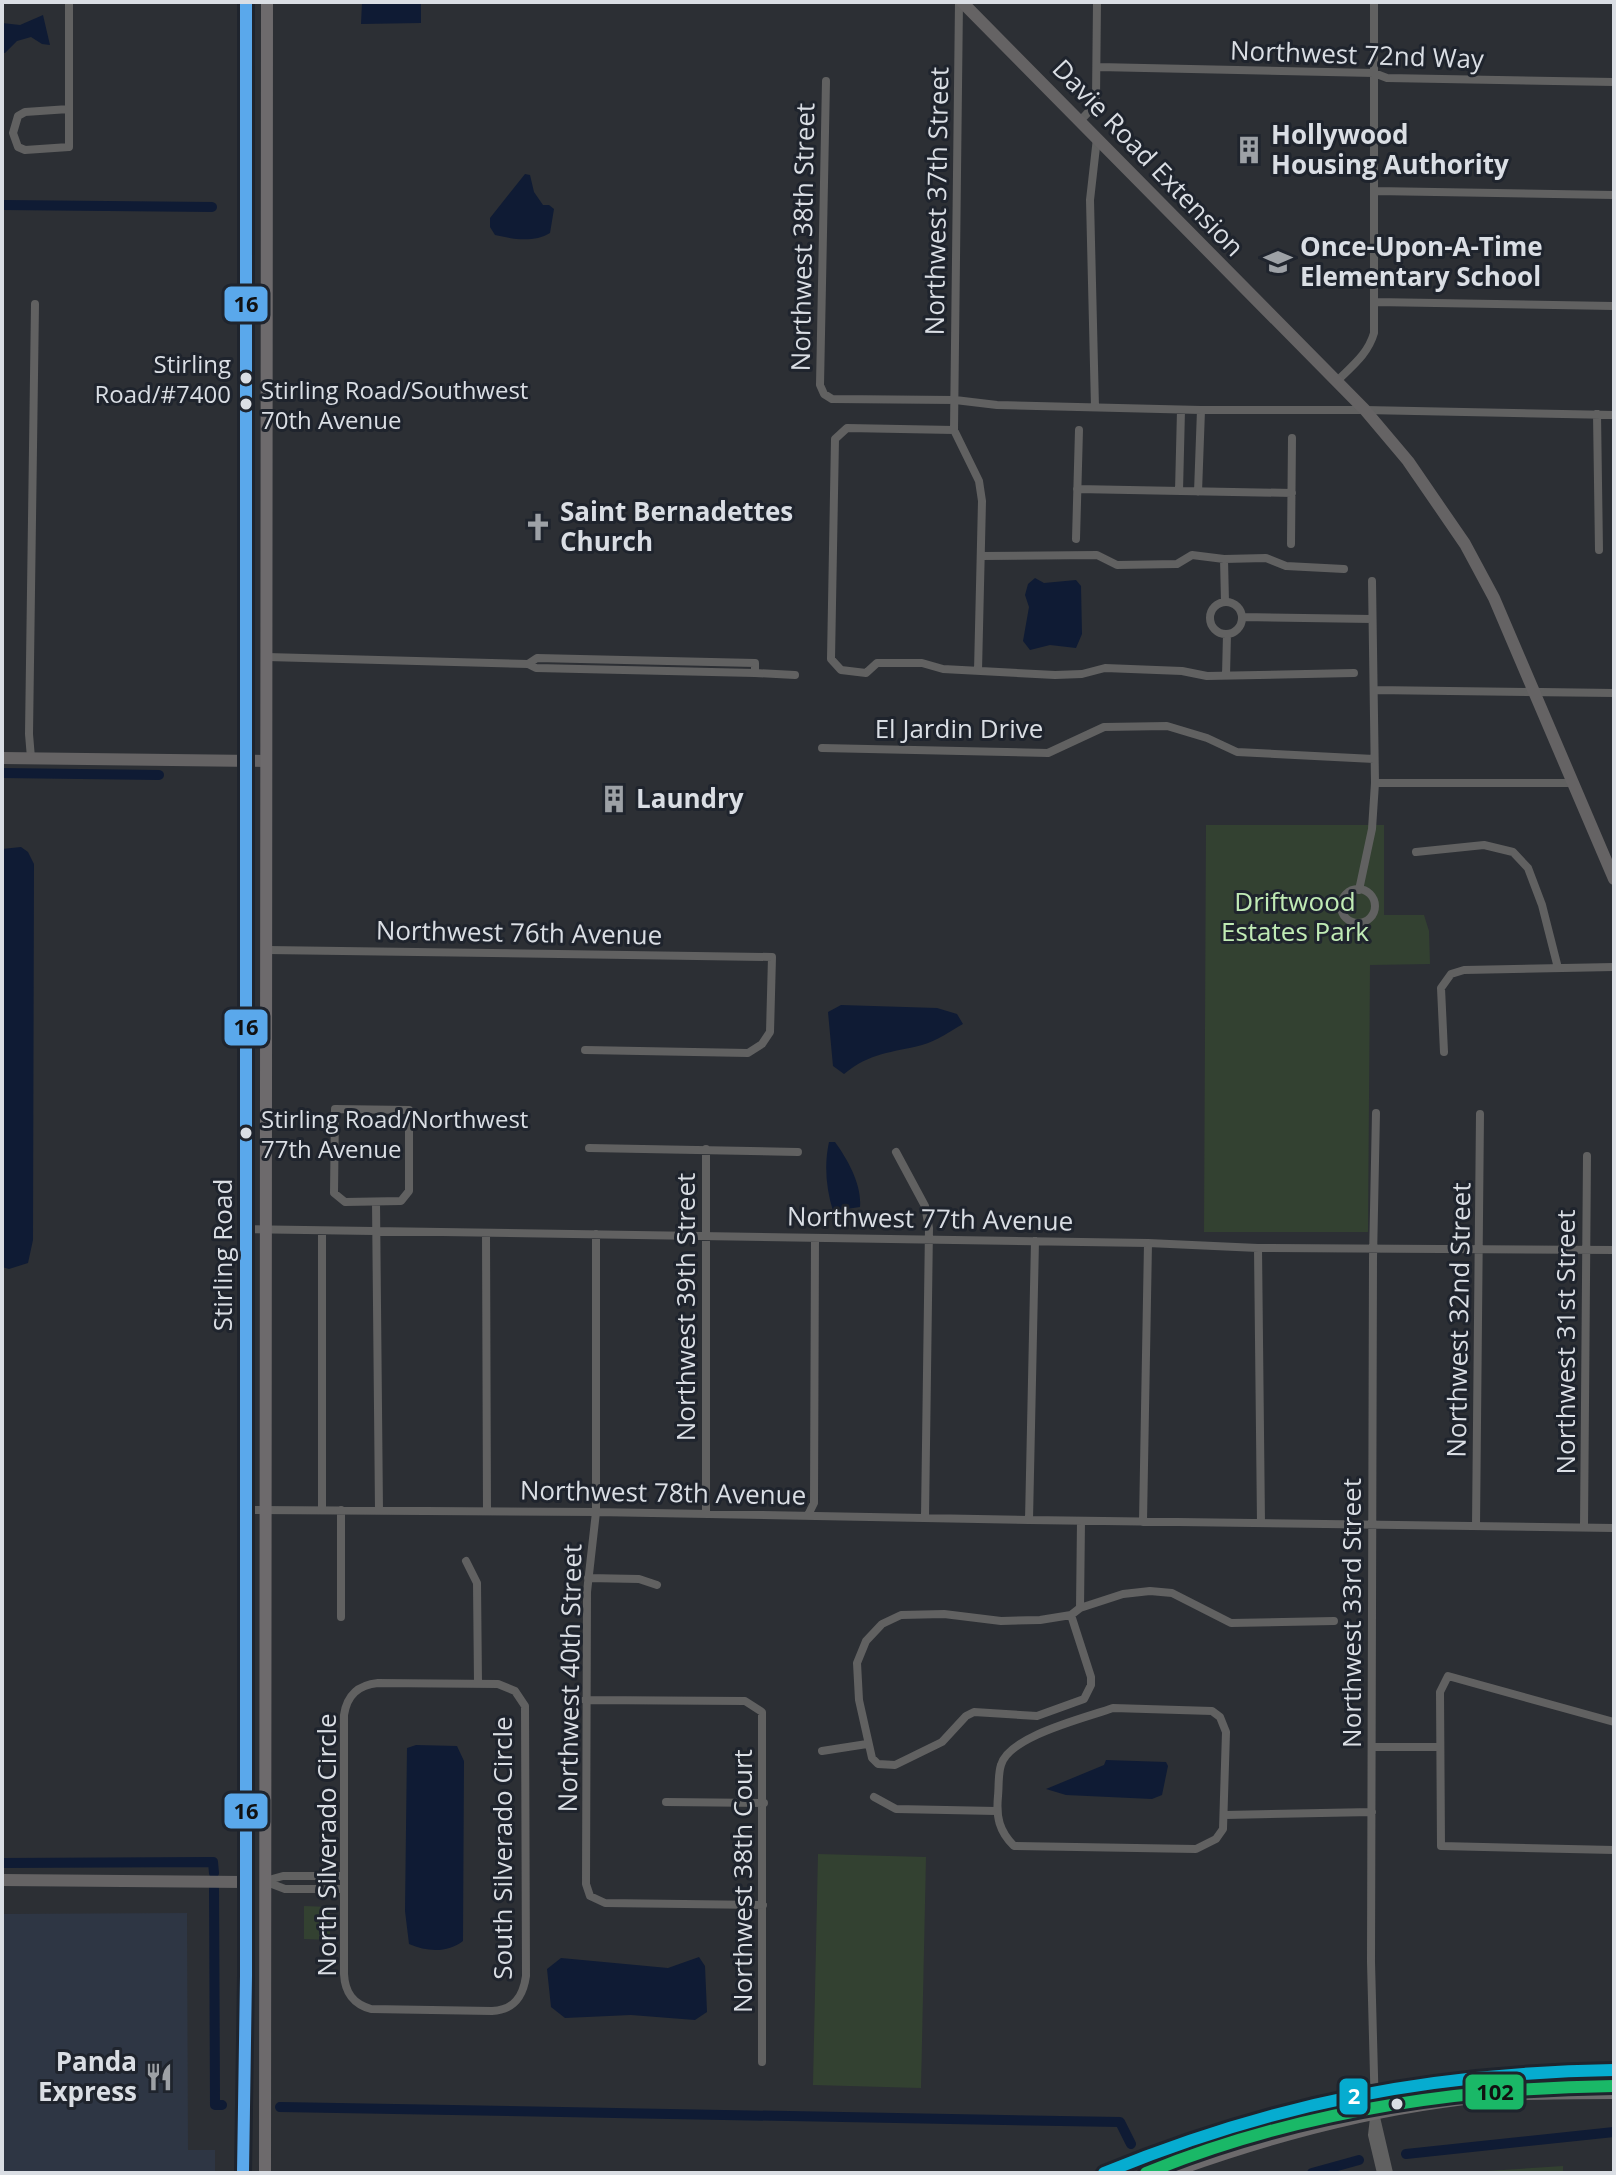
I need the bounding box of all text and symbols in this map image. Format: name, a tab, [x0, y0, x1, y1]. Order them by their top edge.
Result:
street label: Northwest 72nd Way	[1229, 32, 1486, 76]
street label: Davie Road Extension	[1045, 51, 1252, 264]
street label: Northwest 37th Street	[916, 66, 956, 336]
street label: Northwest 38th Street	[782, 102, 822, 372]
place label: Hollywood Housing Authority	[1271, 116, 1509, 182]
building icon: Hollywood Housing Authority	[1234, 135, 1264, 165]
place label: Once-Upon-A-Time Elementary School	[1300, 228, 1543, 294]
school or university icon: Once-Upon-A-Time Elementary School	[1263, 247, 1293, 277]
line badge: 16	[223, 285, 269, 323]
text: 16	[233, 288, 259, 318]
place label: Stirling Road/#7400	[95, 347, 231, 410]
marker: Stirling Road/#7400	[238, 370, 254, 386]
place label: Stirling Road/Southwest 70th Avenue	[261, 373, 528, 436]
marker: Stirling Road/Southwest 70th Avenue	[238, 396, 254, 412]
place label: Saint Bernadettes Church	[560, 493, 793, 559]
church icon: Saint Bernadettes Church	[523, 512, 553, 542]
street label: El Jardin Drive	[875, 710, 1043, 746]
place label: Laundry	[636, 780, 744, 816]
building icon: Laundry	[599, 784, 629, 814]
park label: Driftwood Estates Park	[1221, 883, 1369, 949]
street label: Northwest 76th Avenue	[376, 912, 663, 952]
line badge: 16	[223, 1008, 269, 1047]
text: 16	[233, 1011, 259, 1041]
place label: Stirling Road/Northwest 77th Avenue	[261, 1102, 528, 1165]
marker: Stirling Road/Northwest 77th Avenue	[238, 1125, 254, 1141]
street label: Northwest 39th Street	[667, 1173, 703, 1441]
street label: Stirling Road	[204, 1179, 240, 1331]
street label: Northwest 32nd Street	[1438, 1182, 1478, 1458]
street label: Northwest 77th Avenue	[787, 1198, 1074, 1238]
street label: Northwest 31st Street	[1547, 1210, 1583, 1474]
street label: Northwest 78th Avenue	[520, 1472, 807, 1512]
street label: Northwest 33rd Street	[1333, 1478, 1369, 1748]
street label: Northwest 40th Street	[549, 1543, 589, 1813]
street label: North Silverado Circle	[308, 1713, 344, 1977]
street label: South Silverado Circle	[484, 1716, 520, 1980]
street label: Northwest 38th Court	[724, 1749, 760, 2013]
line badge: 16	[223, 1792, 269, 1830]
text: 16	[233, 1795, 259, 1825]
place label: Panda Express	[38, 2043, 137, 2109]
restaurant icon: Panda Express	[144, 2062, 174, 2092]
line badge: 102	[1464, 2073, 1525, 2111]
text: 102	[1476, 2076, 1514, 2106]
line badge: 2	[1338, 2077, 1369, 2116]
text: 2	[1348, 2080, 1360, 2110]
unlabelled marker	[1389, 2096, 1405, 2112]

